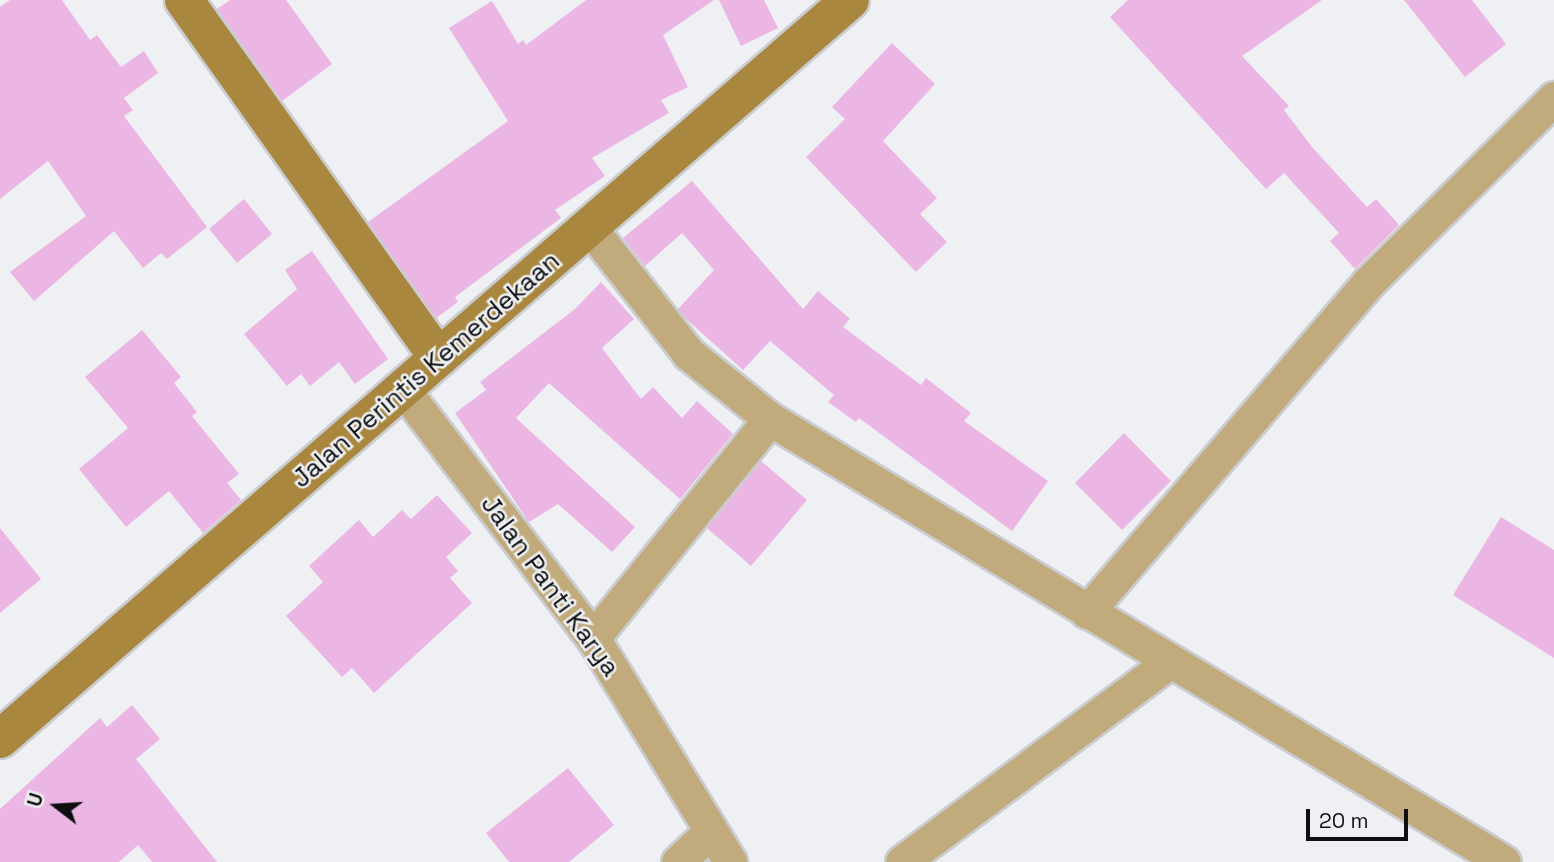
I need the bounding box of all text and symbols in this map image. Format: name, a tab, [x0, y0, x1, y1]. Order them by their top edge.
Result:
street label: Jalan Perintis Kemerdekaan	[286, 245, 566, 495]
street label: Jalan Panti Karya	[474, 489, 626, 683]
north arrow	[21, 771, 91, 841]
text: U	[22, 790, 49, 809]
scale bar	[1309, 796, 1410, 840]
text: 20 m	[1319, 807, 1369, 834]

